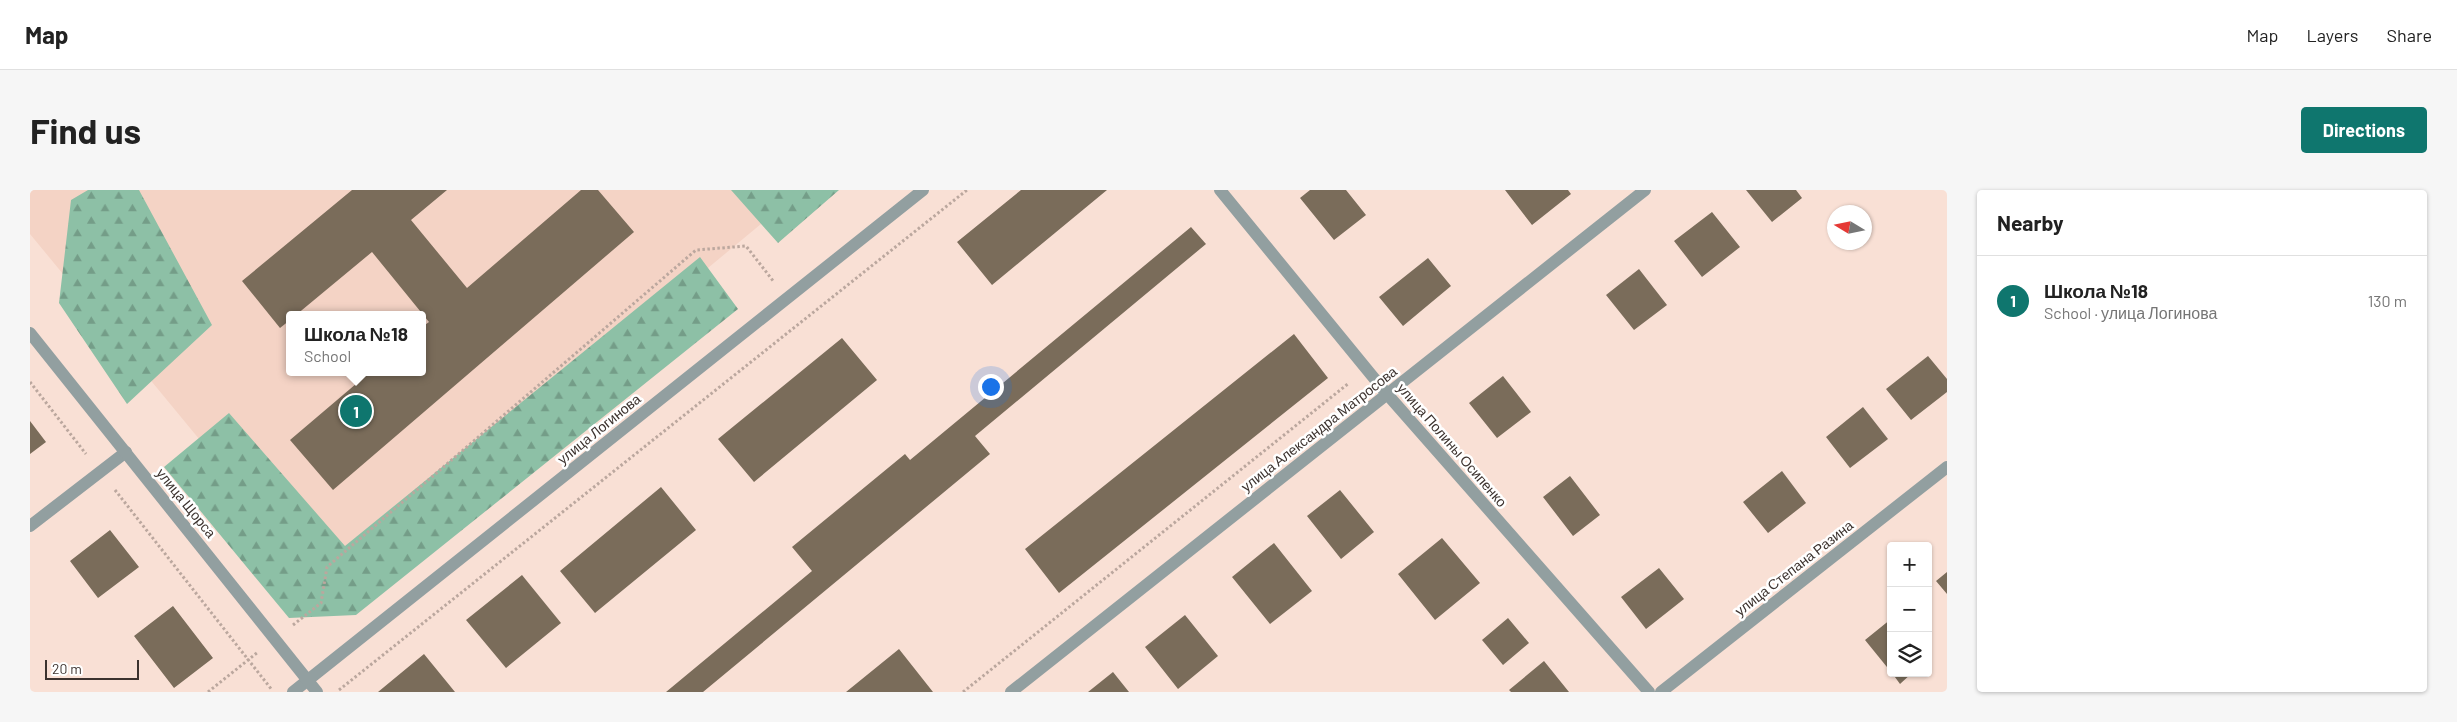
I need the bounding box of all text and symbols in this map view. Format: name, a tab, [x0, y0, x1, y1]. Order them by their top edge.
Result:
text: Map	[25, 20, 68, 49]
text: Map	[2246, 24, 2278, 46]
text: Layers	[2306, 24, 2359, 46]
text: Share	[2387, 24, 2432, 46]
button: Directions	[2301, 107, 2427, 153]
text: Find us	[30, 109, 141, 151]
north arrow	[1827, 205, 1872, 250]
text: Nearby	[1997, 210, 2063, 235]
text: Школа №18	[2044, 279, 2148, 302]
text: 1	[2010, 291, 2016, 310]
text: 130 m	[2368, 291, 2407, 310]
text: School · улица Логинова	[2044, 303, 2217, 322]
popup	[286, 311, 426, 376]
text: Школа №18	[304, 322, 408, 345]
text: School	[304, 346, 351, 365]
street label: улица Александра Матросова	[1237, 362, 1400, 495]
your location	[978, 374, 1004, 400]
street label: улица Полины Осипенко	[1394, 379, 1511, 510]
street label: улица Логинова	[554, 390, 644, 467]
pin: 1	[340, 392, 372, 430]
street label: улица Щорса	[153, 464, 220, 541]
street label: улица Степана Разина	[1731, 516, 1856, 619]
map controls	[1887, 542, 1932, 677]
button: +	[1887, 542, 1932, 587]
button: −	[1887, 587, 1932, 632]
button: layers	[1887, 632, 1932, 677]
scale bar	[45, 657, 139, 680]
text: 20 m	[52, 660, 82, 677]

